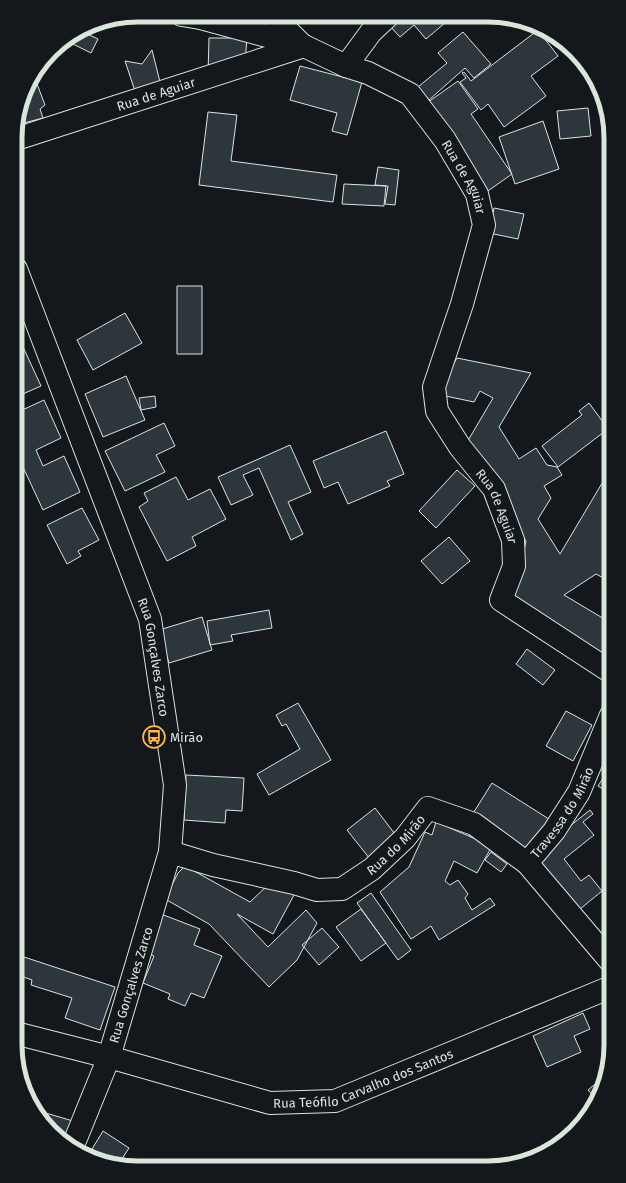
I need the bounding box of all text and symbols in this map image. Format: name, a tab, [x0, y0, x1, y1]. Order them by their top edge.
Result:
street label: Rua de Aguiar	[115, 74, 197, 114]
street label: Rua de Aguiar	[439, 137, 489, 215]
street label: Rua de Aguiar	[473, 466, 521, 544]
street label: Rua Gonçalves Zarco	[135, 596, 172, 718]
bus stop icon: Mirão	[141, 724, 167, 750]
place label: Mirão	[170, 730, 203, 745]
street label: Travessa do Mirão	[527, 765, 596, 861]
street label: Rua do Mirão	[364, 812, 428, 878]
street label: Rua Gonçalves Zarco	[106, 925, 156, 1045]
street label: Rua Teófilo Carvalho dos Santos	[273, 1046, 455, 1110]

